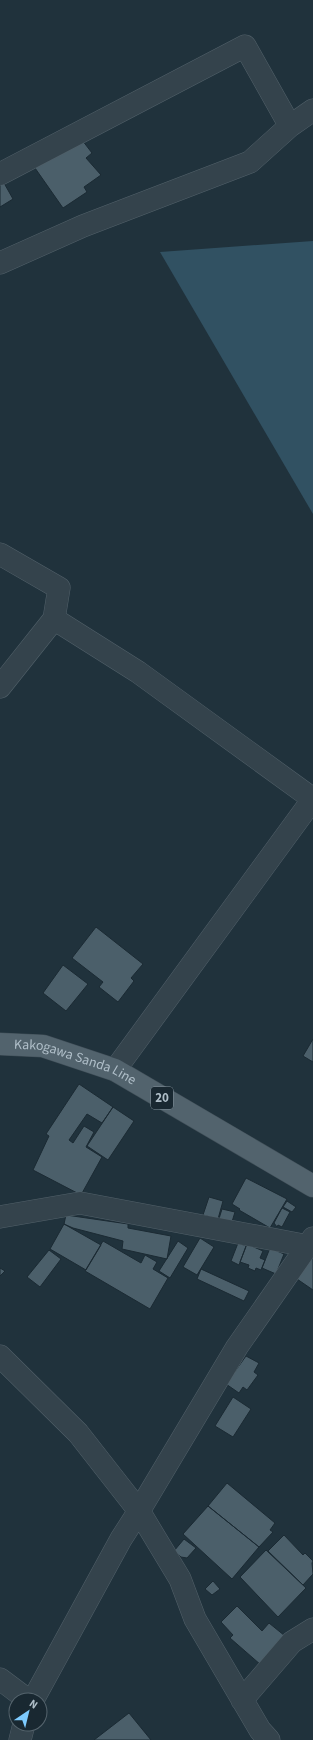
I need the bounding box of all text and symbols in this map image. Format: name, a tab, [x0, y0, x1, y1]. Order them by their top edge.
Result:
street label: Kakogawa Sanda Line	[14, 1035, 140, 1090]
road number: 20	[151, 1087, 173, 1109]
north arrow	[8, 1692, 48, 1732]
text: N	[26, 1696, 41, 1712]

